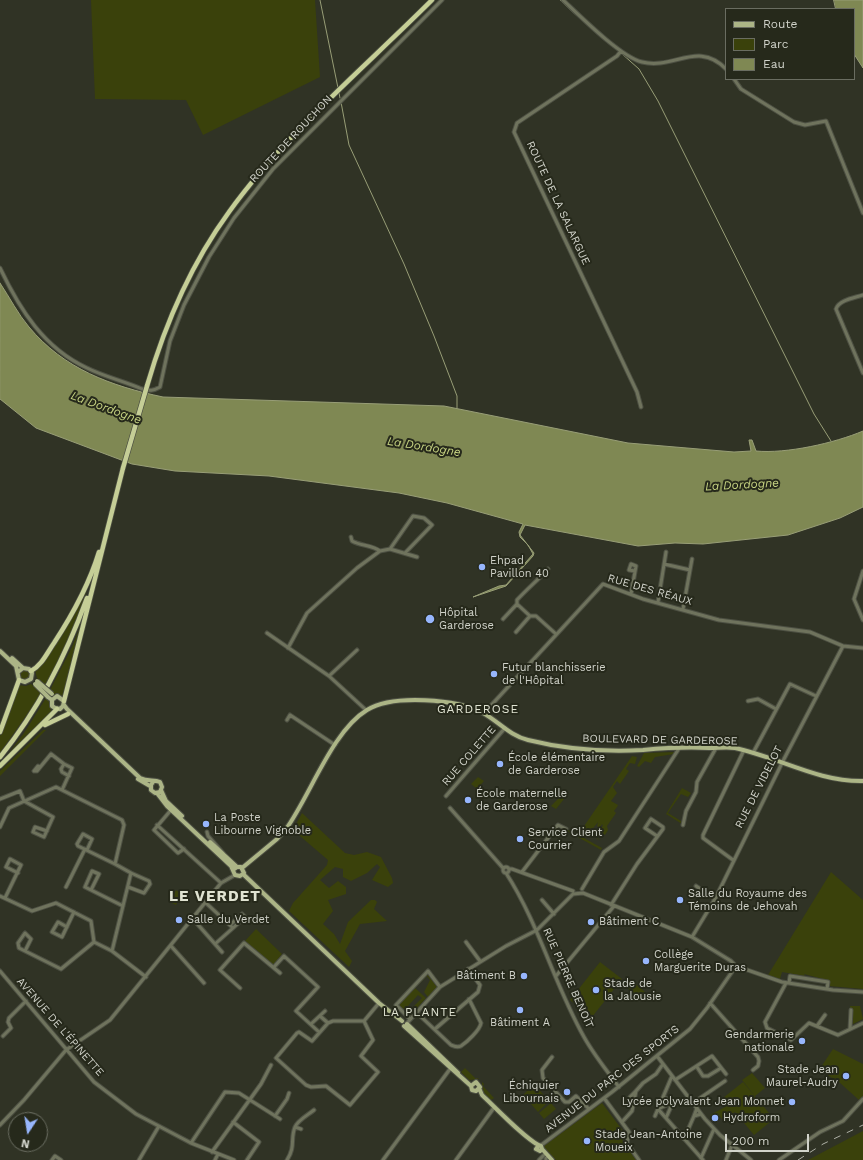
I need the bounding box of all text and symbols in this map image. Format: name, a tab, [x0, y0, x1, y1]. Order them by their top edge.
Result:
legend	[725, 8, 855, 80]
text: Route	[763, 17, 797, 31]
text: Parc	[763, 37, 789, 51]
text: Eau	[763, 57, 785, 71]
street label: ROUTE DE ROUCHON	[247, 93, 335, 185]
street label: ROUTE DE LA SALARGUE	[523, 139, 593, 267]
water label: La Dordogne	[69, 389, 143, 427]
water label: La Dordogne	[386, 434, 462, 460]
water label: La Dordogne	[705, 476, 779, 494]
place label: Ehpad Pavillon 40	[490, 554, 549, 580]
marker: Ehpad Pavillon 40	[477, 562, 487, 572]
street label: RUE DES RÉAUX	[606, 572, 694, 608]
place label: Hôpital Garderose	[439, 606, 494, 632]
marker: Hôpital Garderose	[424, 613, 436, 625]
place label: Futur blanchisserie de l'Hôpital	[502, 661, 606, 687]
marker: Futur blanchisserie de l'Hôpital	[489, 669, 499, 679]
district label: GARDEROSE	[437, 702, 519, 716]
street label: RUE COLETTE	[439, 723, 499, 789]
street label: BOULEVARD DE GARDEROSE	[582, 732, 738, 748]
street label: RUE DE VIDELOT	[732, 744, 786, 830]
place label: École élémentaire de Garderose	[508, 751, 605, 777]
marker: École élémentaire de Garderose	[495, 759, 505, 769]
place label: École maternelle de Garderose	[476, 787, 567, 813]
marker: École maternelle de Garderose	[463, 795, 473, 805]
place label: La Poste Libourne Vignoble	[214, 811, 311, 837]
marker: La Poste Libourne Vignoble	[201, 819, 211, 829]
place label: Service Client Courrier	[528, 826, 602, 852]
marker: Service Client Courrier	[515, 834, 525, 844]
place label: Salle du Royaume des Témoins de Jehovah	[688, 887, 807, 913]
district label: LE VERDET	[169, 888, 261, 906]
marker: Salle du Royaume des Témoins de Jehovah	[675, 895, 685, 905]
place label: Salle du Verdet	[187, 913, 269, 927]
marker: Salle du Verdet	[174, 915, 184, 925]
place label: Bâtiment C	[599, 915, 659, 929]
marker: Bâtiment C	[586, 917, 596, 927]
street label: RUE PIERRE BENOÎT	[540, 926, 596, 1030]
place label: Collège Marguerite Duras	[654, 948, 746, 974]
marker: Collège Marguerite Duras	[641, 956, 651, 966]
place label: Bâtiment B	[456, 969, 516, 983]
marker: Bâtiment B	[519, 971, 529, 981]
street label: AVENUE DE L'ÉPINETTE	[14, 975, 106, 1079]
place label: Stade de la Jalousie	[604, 977, 661, 1003]
marker: Stade de la Jalousie	[591, 985, 601, 995]
district label: LA PLANTE	[383, 1005, 457, 1019]
marker: Bâtiment A	[515, 1005, 525, 1015]
place label: Bâtiment A	[490, 1016, 550, 1030]
street label: AVENUE DU PARC DES SPORTS	[542, 1022, 682, 1136]
place label: Gendarmerie nationale	[725, 1028, 794, 1054]
marker: Gendarmerie nationale	[797, 1036, 807, 1046]
place label: Stade Jean Maurel-Audry	[766, 1063, 838, 1089]
marker: Stade Jean Maurel-Audry	[841, 1071, 851, 1081]
place label: Échiquier Libournais	[503, 1079, 559, 1105]
marker: Échiquier Libournais	[562, 1087, 572, 1097]
place label: Lycée polyvalent Jean Monnet	[622, 1095, 784, 1109]
marker: Lycée polyvalent Jean Monnet	[787, 1097, 797, 1107]
place label: Hydroform	[723, 1111, 780, 1125]
north arrow	[8, 1112, 48, 1152]
marker: Hydroform	[710, 1113, 720, 1123]
scale bar	[727, 1126, 811, 1152]
place label: Stade Jean-Antoine Moueix	[595, 1128, 702, 1154]
text: 200 m	[732, 1134, 769, 1148]
text: N	[20, 1136, 31, 1150]
marker: Stade Jean-Antoine Moueix	[582, 1136, 592, 1146]

